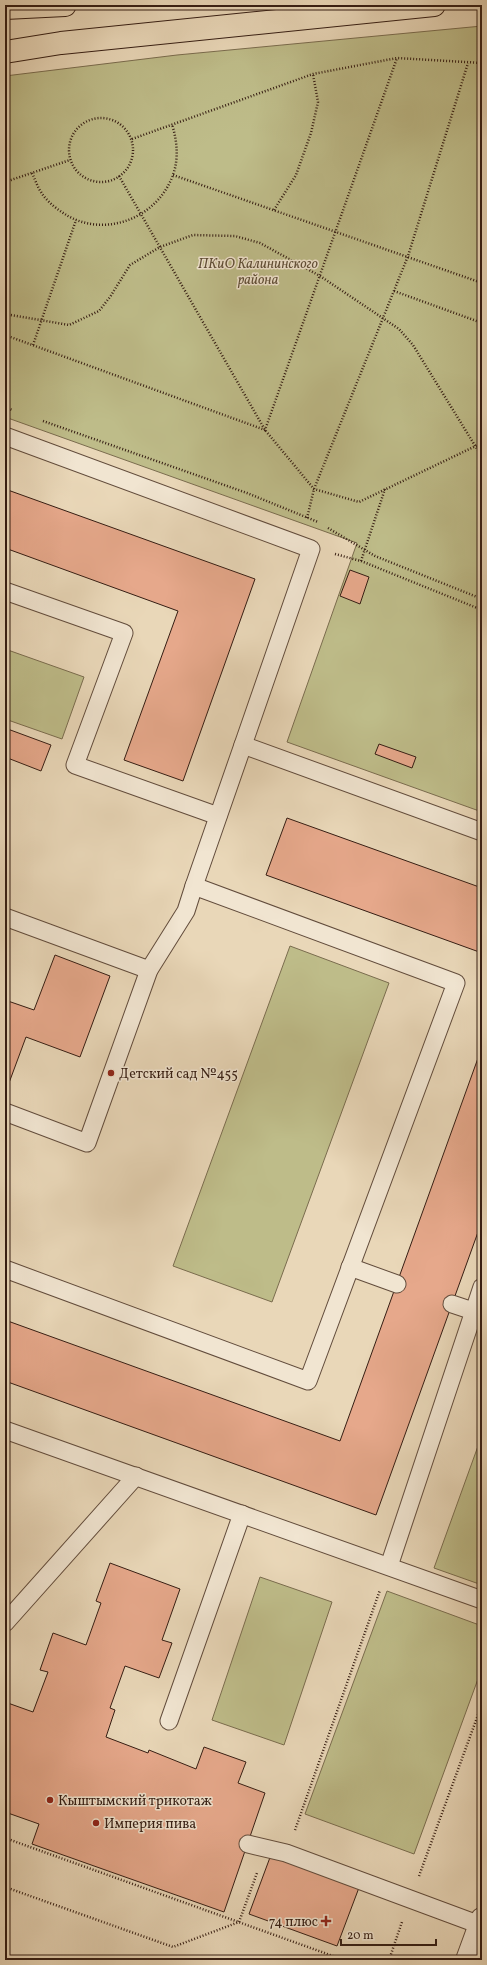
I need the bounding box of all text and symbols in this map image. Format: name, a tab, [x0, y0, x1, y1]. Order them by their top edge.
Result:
park label: ПКиО Калининского района	[198, 255, 319, 290]
place label: Детский сад №455	[119, 1065, 238, 1084]
marker: Детский сад №455	[106, 1068, 116, 1078]
place label: Кыштымский трикотаж	[58, 1792, 212, 1811]
marker: Кыштымский трикотаж	[45, 1795, 55, 1805]
place label: Империя пива	[104, 1815, 196, 1834]
marker: Империя пива	[91, 1818, 101, 1828]
place label: 74 плюс	[269, 1913, 318, 1932]
marker: 74 плюс	[321, 1916, 331, 1926]
scale bar	[341, 1921, 436, 1947]
text: 20 m	[347, 1928, 374, 1944]

